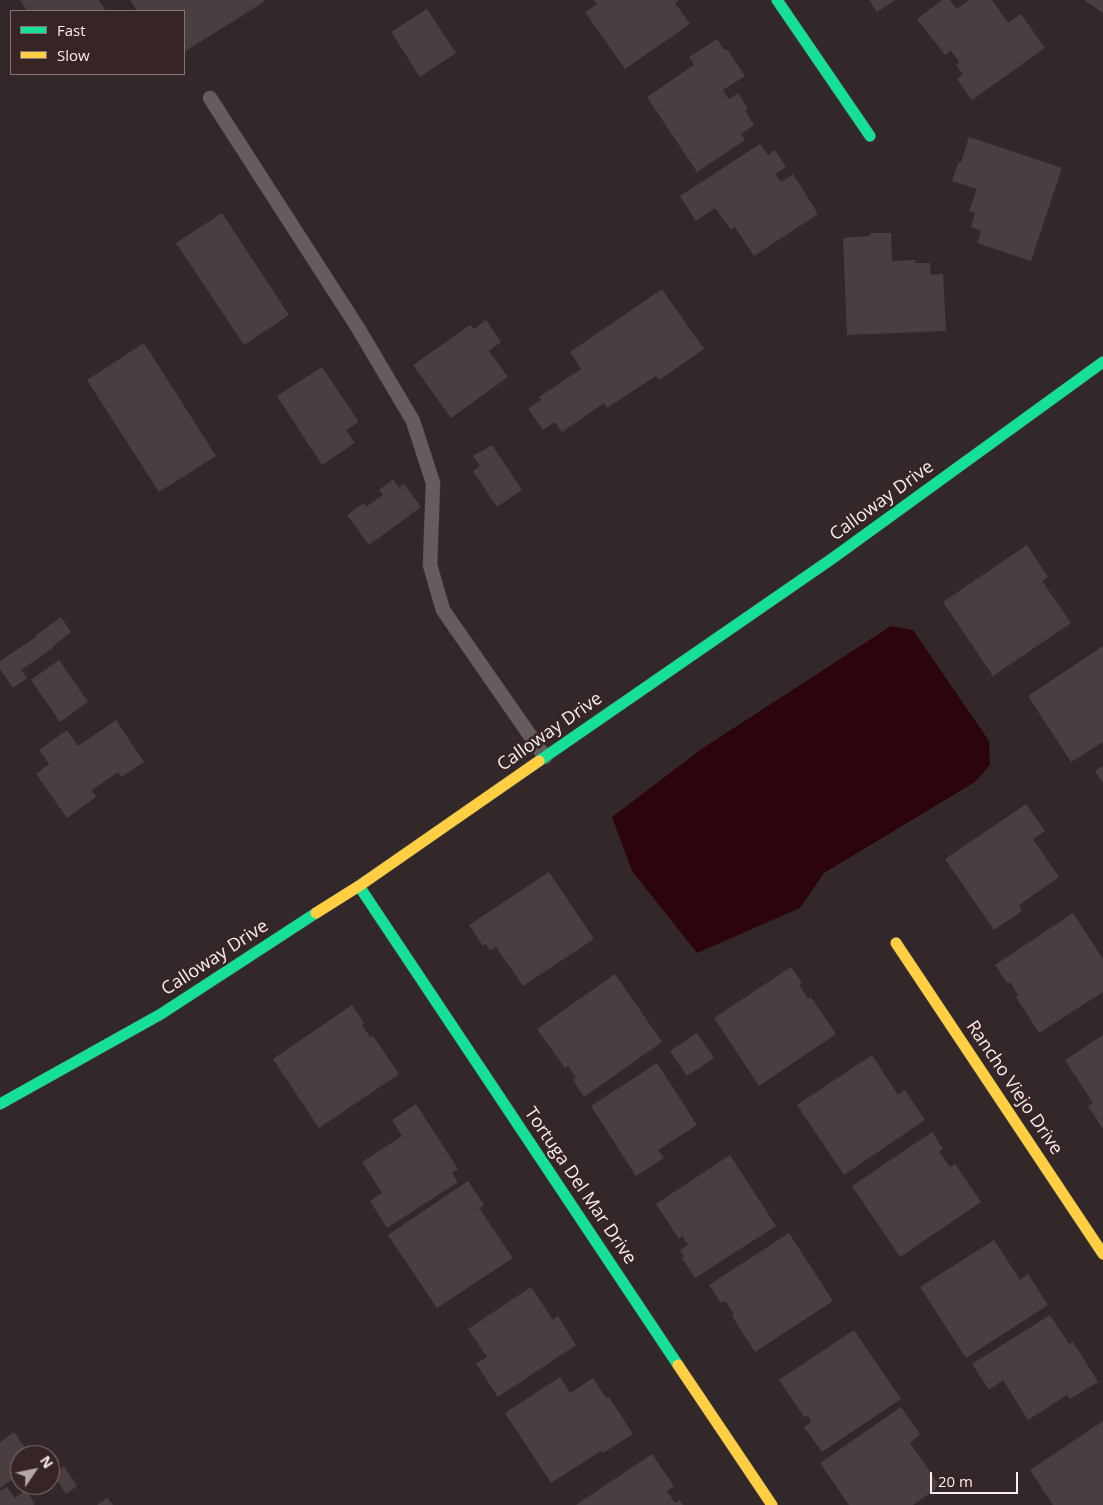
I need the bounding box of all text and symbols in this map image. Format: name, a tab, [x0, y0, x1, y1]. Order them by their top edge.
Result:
legend	[10, 10, 185, 75]
text: Fast	[57, 20, 86, 40]
text: Slow	[57, 45, 90, 65]
street label: Calloway Drive	[826, 456, 938, 546]
street label: Calloway Drive	[493, 688, 607, 776]
street label: Calloway Drive	[158, 915, 272, 1001]
street label: Rancho Viejo Drive	[961, 1017, 1067, 1159]
street label: Tortuga Del Mar Drive	[519, 1103, 641, 1269]
north arrow	[10, 1445, 60, 1495]
text: N	[36, 1452, 58, 1472]
scale bar	[933, 1462, 1020, 1494]
text: 20 m	[938, 1471, 973, 1491]

